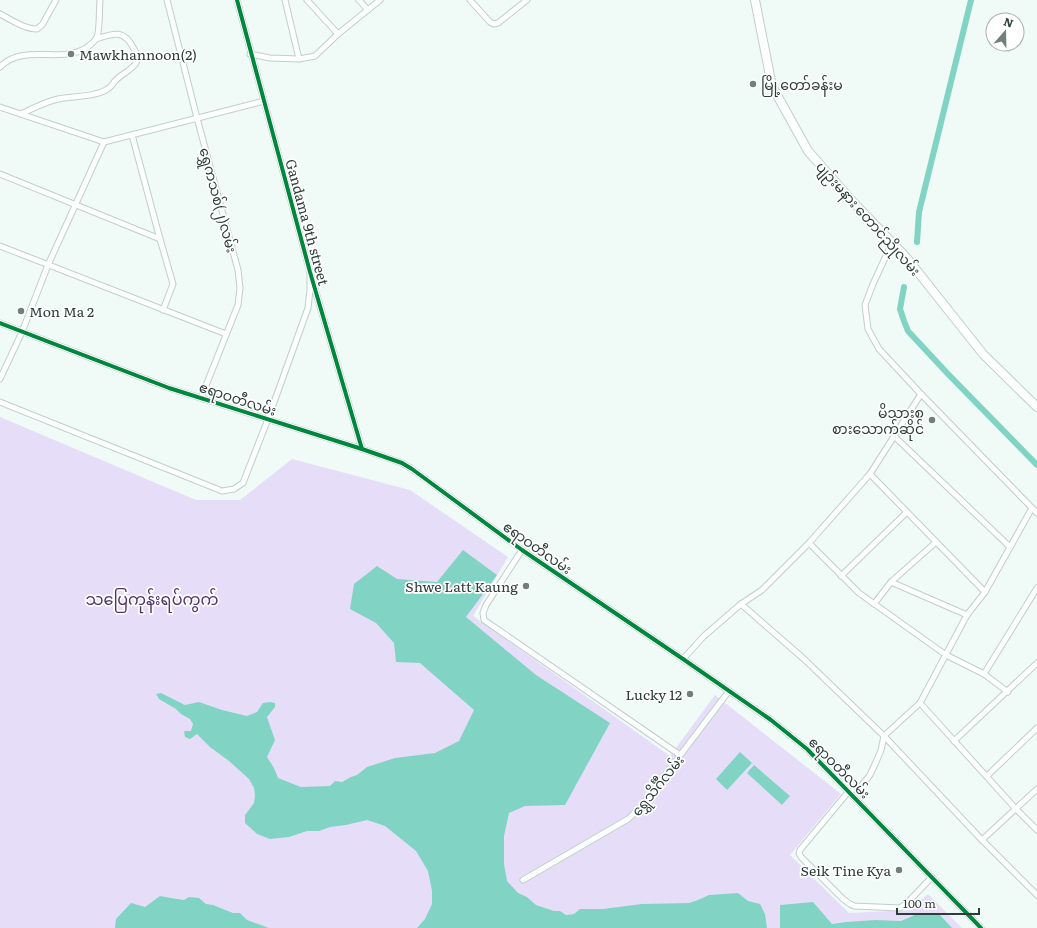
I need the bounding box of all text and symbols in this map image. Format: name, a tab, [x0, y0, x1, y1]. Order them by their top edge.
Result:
north arrow	[985, 12, 1025, 52]
text: N	[1002, 13, 1016, 31]
place label: Mawkhannoon(2)	[79, 44, 197, 64]
marker: Mawkhannoon(2)	[66, 49, 76, 59]
place label: မြို့တော်ခန်းမ	[761, 74, 843, 97]
marker: မြို့တော်ခန်းမ	[748, 79, 758, 89]
street label: ရွှေကသစ်(၂)လမ်း	[192, 145, 243, 256]
street label: ပျဉ်းမနား တောင်ညိုလမ်း	[810, 156, 926, 282]
street label: Gandama 9th street	[282, 157, 335, 288]
place label: Mon Ma 2	[29, 301, 94, 321]
marker: Mon Ma 2	[16, 306, 26, 316]
street label: ဧရာဝတီလမ်း	[196, 376, 279, 423]
place label: မိသားစု စားသောက်ဆိုင်	[832, 402, 924, 441]
marker: မိသားစု စားသောက်ဆိုင်	[927, 415, 937, 425]
street label: ဧရာဝတီလမ်း	[498, 516, 577, 581]
place label: Shwe Latt Kaung	[405, 576, 518, 596]
marker: Shwe Latt Kaung	[521, 581, 531, 591]
district label: သပြေကုန်းရပ်ကွက်	[86, 586, 218, 614]
place label: Lucky 12	[625, 684, 682, 704]
marker: Lucky 12	[685, 689, 695, 699]
street label: ဧရာဝတီလမ်း	[802, 732, 875, 805]
street label: ရွှေသိင်္ဂီလမ်း	[626, 750, 690, 822]
place label: Seik Tine Kya	[801, 860, 891, 880]
marker: Seik Tine Kya	[894, 865, 904, 875]
scale bar	[897, 890, 979, 916]
text: 100 m	[903, 894, 936, 912]

